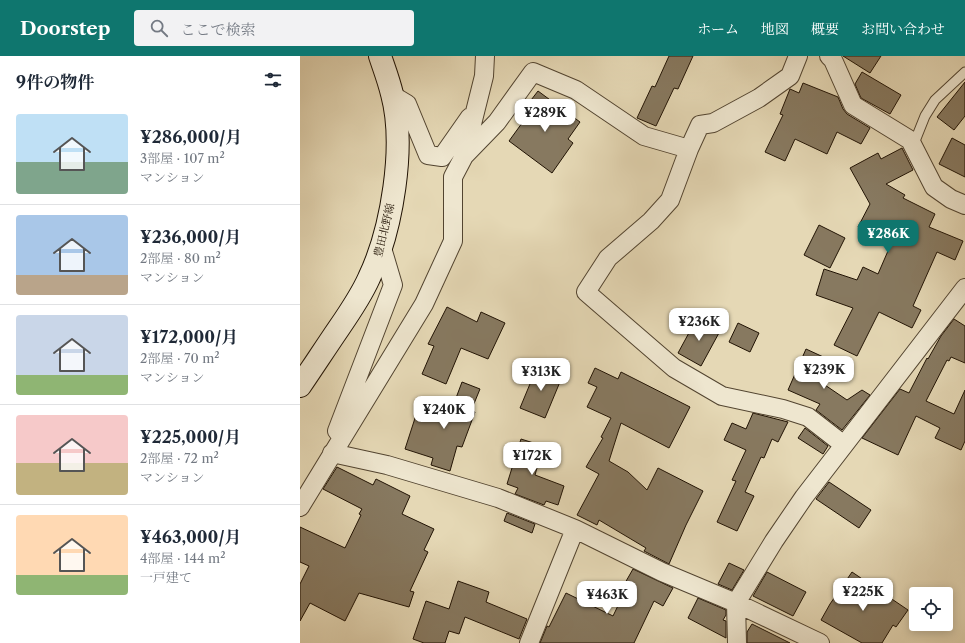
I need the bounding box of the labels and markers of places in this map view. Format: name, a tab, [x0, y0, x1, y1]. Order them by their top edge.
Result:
pin: ¥289K	[517, 99, 573, 133]
pin: ¥286K	[860, 220, 916, 254]
pin: ¥236K	[671, 308, 727, 342]
pin: ¥239K	[796, 356, 852, 390]
pin: ¥313K	[513, 358, 569, 392]
pin: ¥240K	[416, 396, 472, 430]
pin: ¥172K	[504, 442, 560, 476]
pin: ¥225K	[835, 578, 891, 612]
pin: ¥463K	[579, 581, 635, 615]

